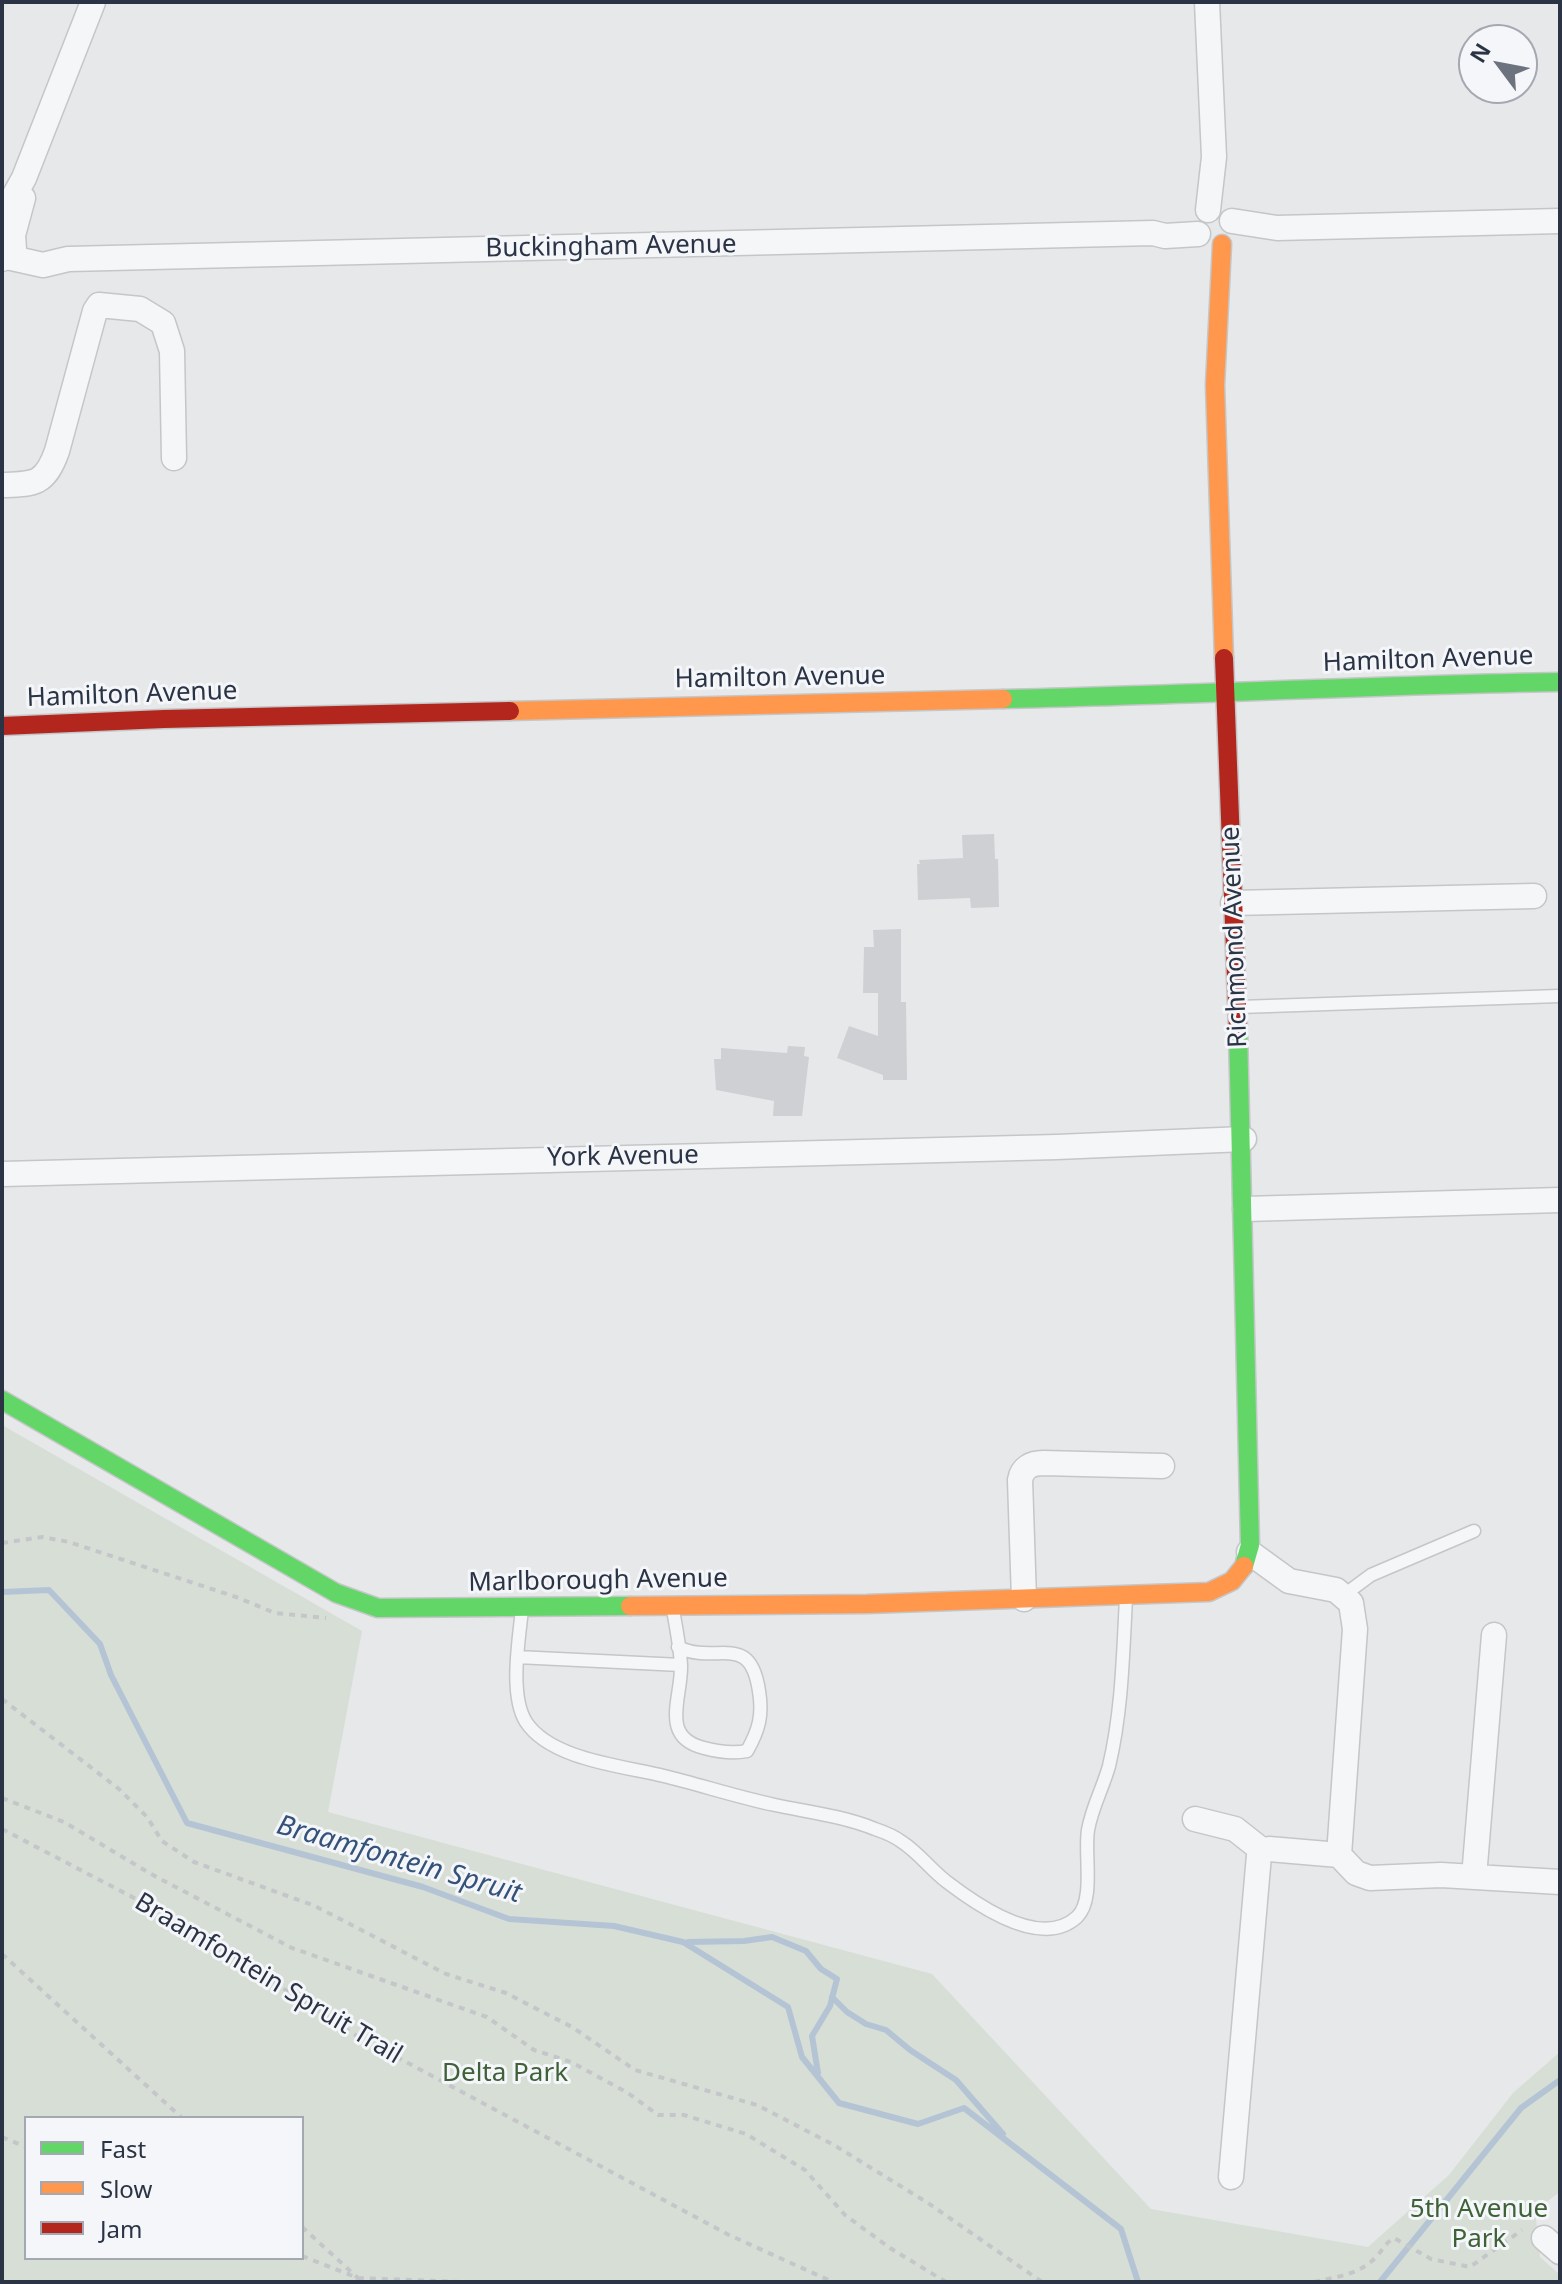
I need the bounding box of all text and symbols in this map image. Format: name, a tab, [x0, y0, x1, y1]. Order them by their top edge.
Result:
north arrow	[1458, 24, 1538, 104]
text: N	[1462, 37, 1497, 68]
street label: Buckingham Avenue	[485, 229, 737, 265]
street label: Hamilton Avenue	[1322, 641, 1534, 679]
street label: Hamilton Avenue	[674, 661, 886, 695]
street label: Hamilton Avenue	[26, 676, 238, 714]
street label: Richmond Avenue	[1216, 826, 1254, 1048]
street label: York Avenue	[547, 1140, 699, 1174]
street label: Marlborough Avenue	[468, 1563, 728, 1599]
water label: Braamfontein Spruit	[273, 1809, 525, 1911]
street label: Braamfontein Spruit Trail	[129, 1887, 407, 2071]
park label: Delta Park	[442, 2058, 568, 2090]
legend	[24, 2116, 304, 2260]
text: Fast	[100, 2132, 146, 2165]
text: Slow	[100, 2172, 152, 2205]
park label: 5th Avenue Park	[1410, 2194, 1548, 2256]
text: Jam	[100, 2212, 142, 2245]

